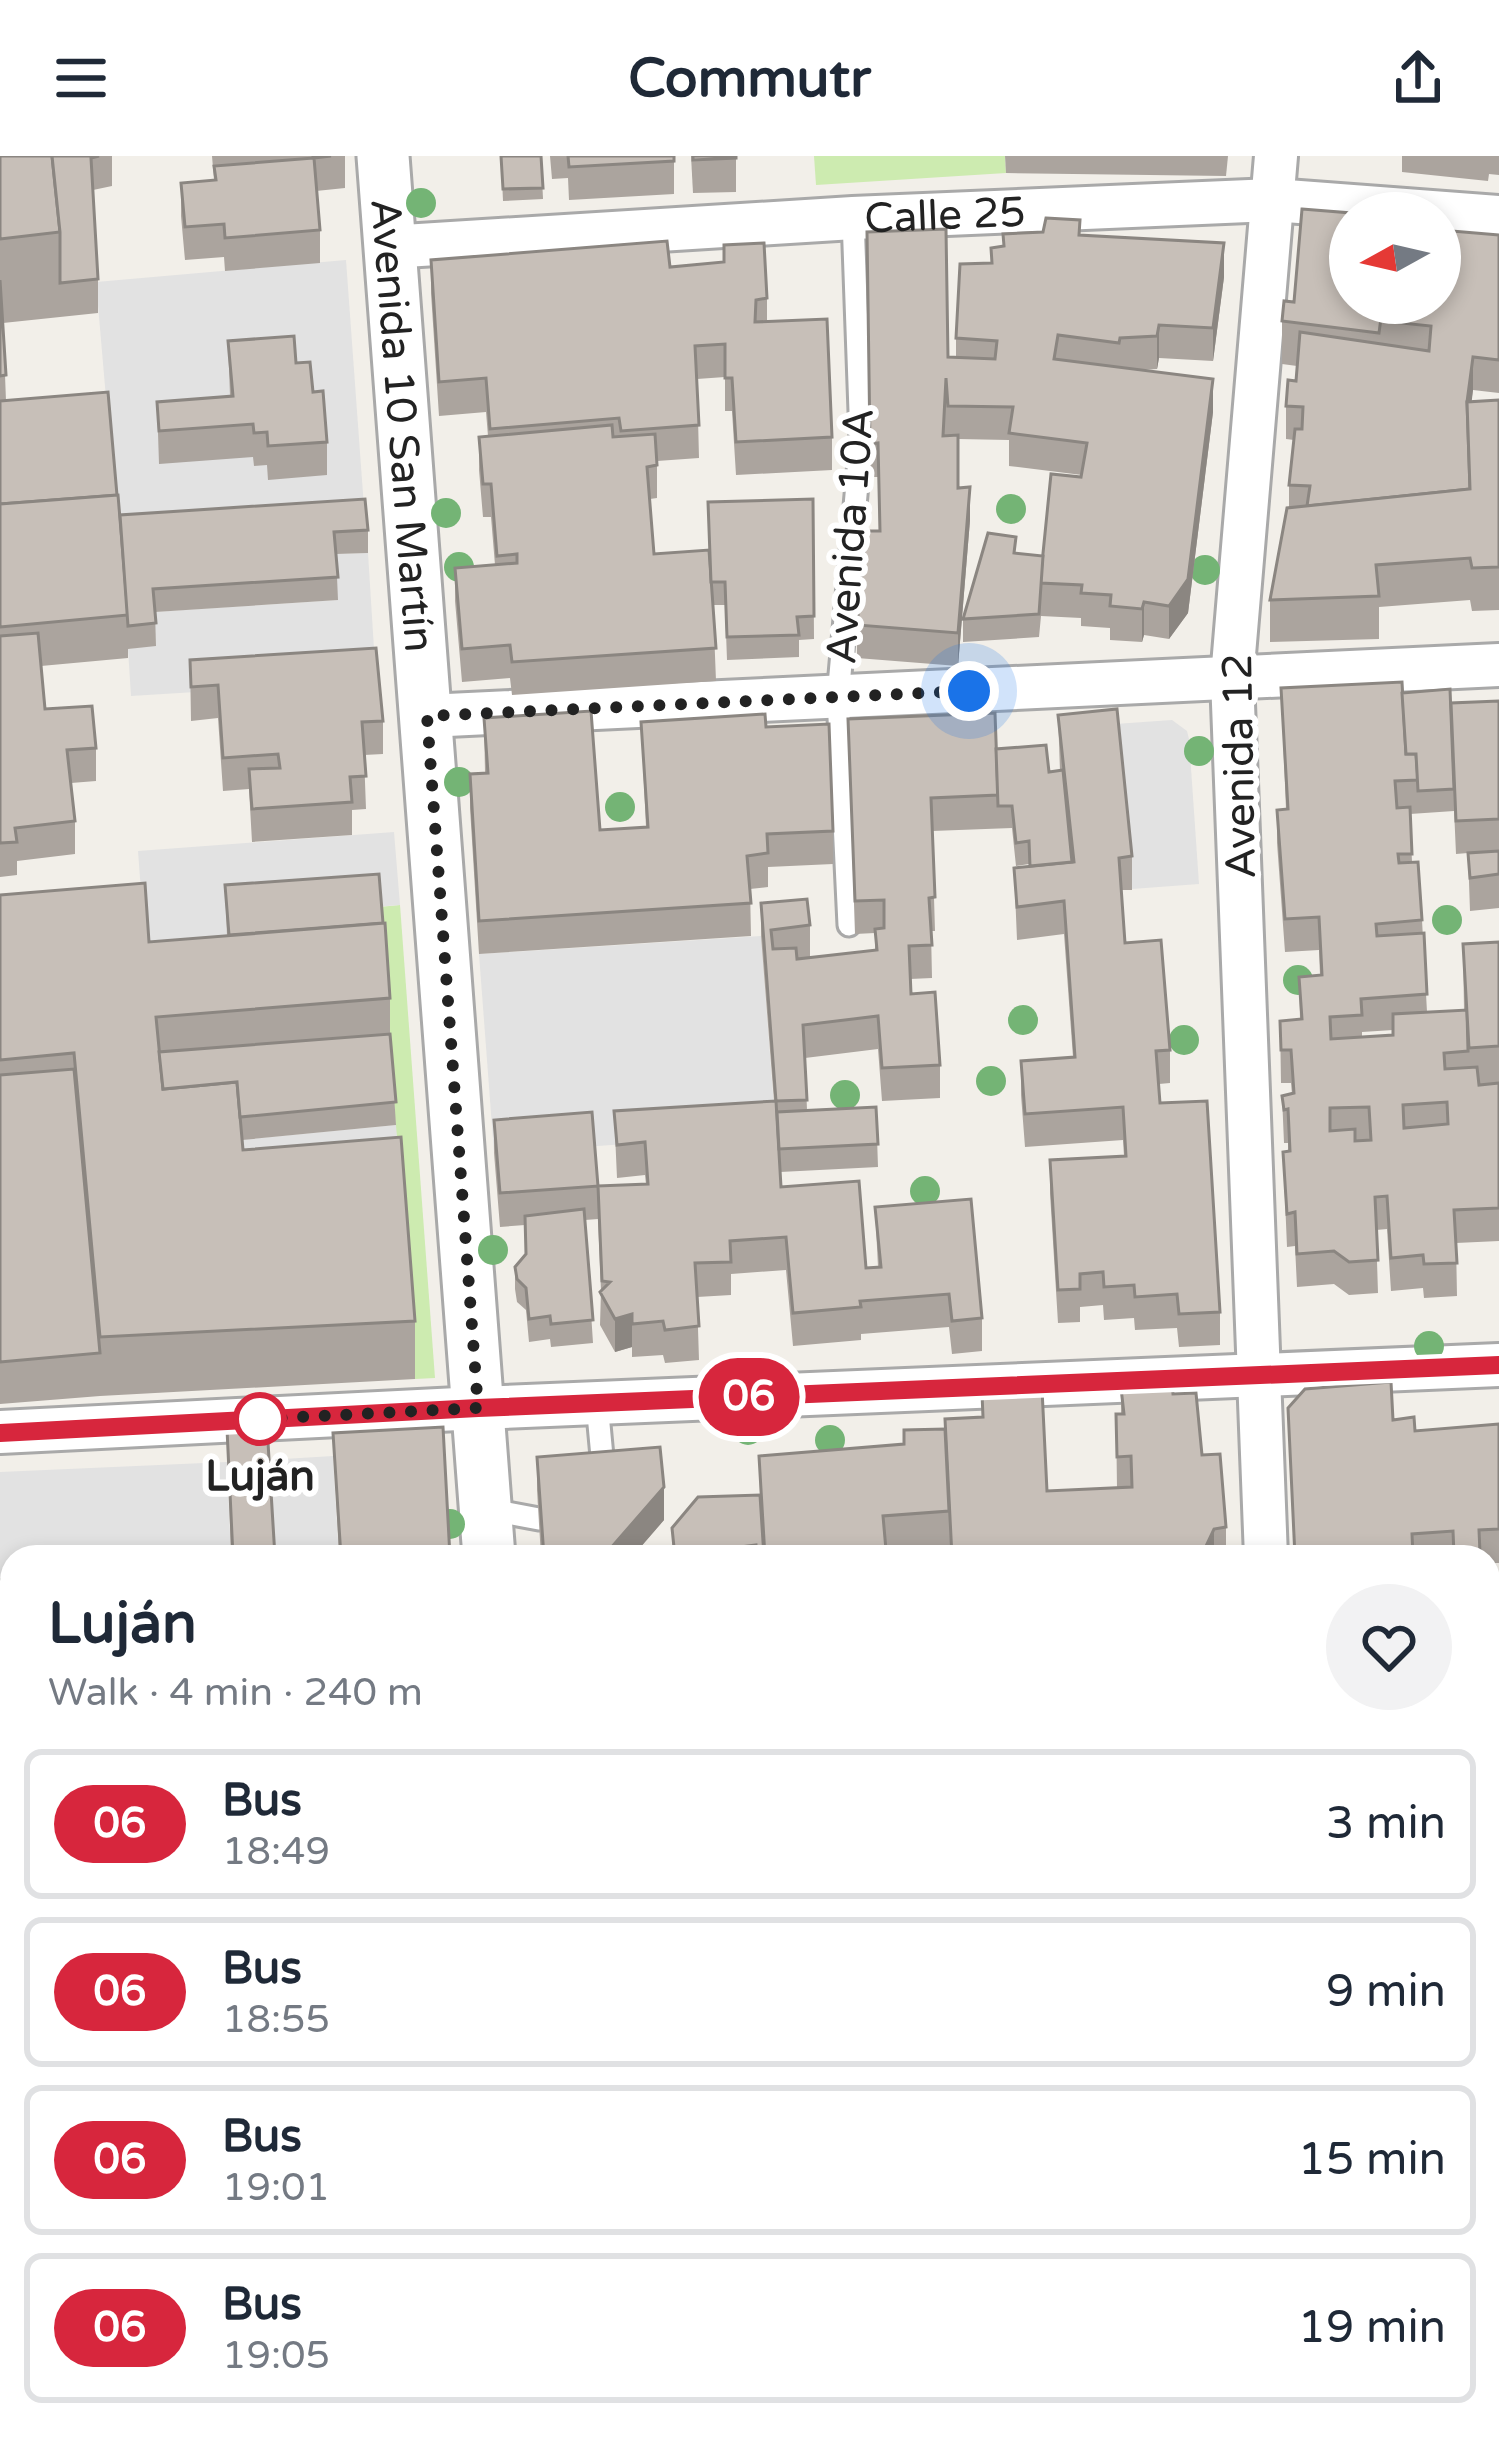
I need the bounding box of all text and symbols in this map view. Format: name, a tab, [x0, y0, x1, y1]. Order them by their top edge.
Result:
icon: menu	[48, 45, 114, 111]
icon: share	[1385, 45, 1451, 111]
text: Commutr	[628, 46, 871, 111]
street label: Calle 25	[863, 187, 1027, 244]
north arrow	[1329, 192, 1461, 324]
map controls	[1329, 192, 1461, 324]
street label: Avenida 10 San Martín	[359, 197, 444, 654]
street label: Avenida 10A	[816, 406, 885, 666]
street label: Avenida 12	[1212, 653, 1267, 879]
your location	[939, 661, 999, 721]
line badge: 06	[695, 1358, 803, 1436]
text: 06	[723, 1371, 775, 1422]
marker: Luján	[235, 1394, 285, 1444]
place label: Luján	[205, 1451, 315, 1502]
button: heart	[1326, 1584, 1452, 1710]
text: Luján	[48, 1590, 197, 1658]
text: Walk · 4 min · 240 m	[48, 1669, 423, 1716]
text: Bus	[222, 1774, 302, 1828]
text: 3 min	[1326, 1797, 1446, 1851]
text: 06	[94, 1798, 146, 1849]
text: 18:49	[222, 1828, 330, 1875]
text: Bus	[222, 1942, 302, 1996]
text: 9 min	[1326, 1965, 1446, 2019]
text: 06	[94, 1966, 146, 2017]
text: 18:55	[222, 1996, 330, 2043]
text: Bus	[222, 2110, 302, 2164]
text: 15 min	[1298, 2133, 1446, 2187]
text: 06	[94, 2134, 146, 2185]
text: 19:01	[222, 2164, 330, 2211]
text: Bus	[222, 2278, 302, 2332]
text: 19 min	[1298, 2301, 1446, 2355]
text: 06	[94, 2302, 146, 2353]
text: 19:05	[222, 2332, 330, 2379]

